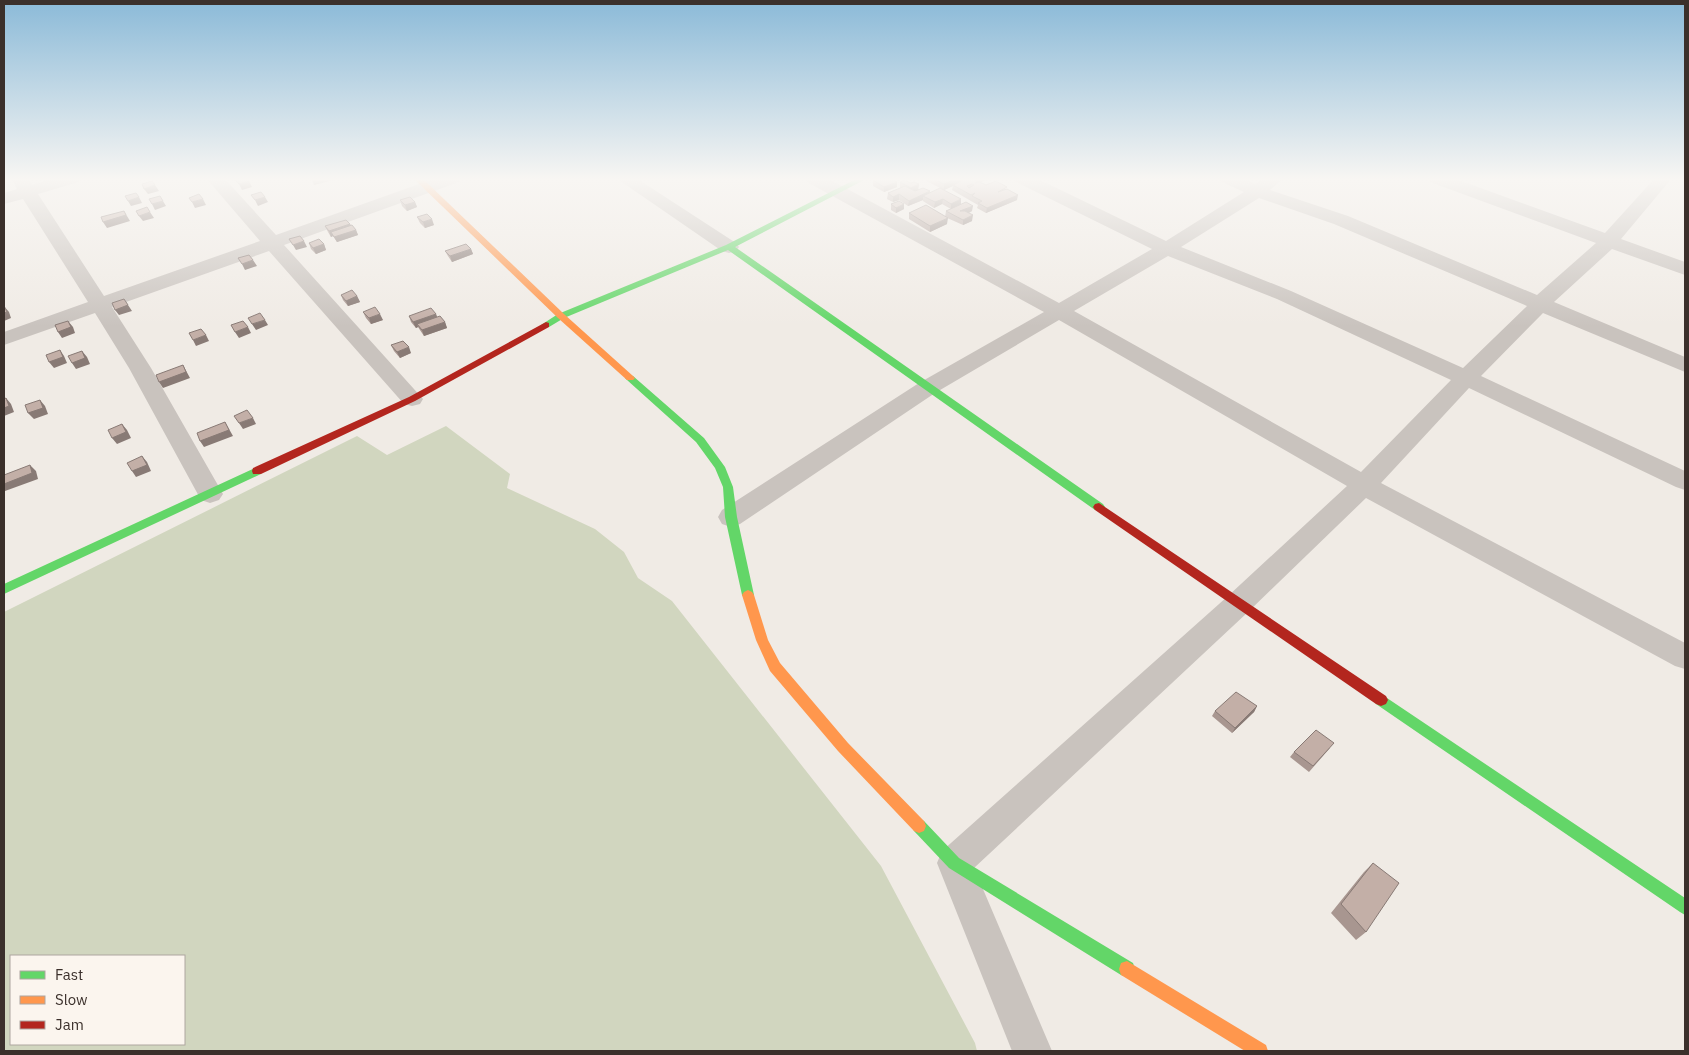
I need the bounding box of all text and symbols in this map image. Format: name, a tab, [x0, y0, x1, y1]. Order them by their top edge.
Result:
legend	[10, 955, 185, 1045]
text: Fast	[55, 965, 83, 984]
text: Slow	[55, 990, 88, 1009]
text: Jam	[55, 1015, 84, 1034]

